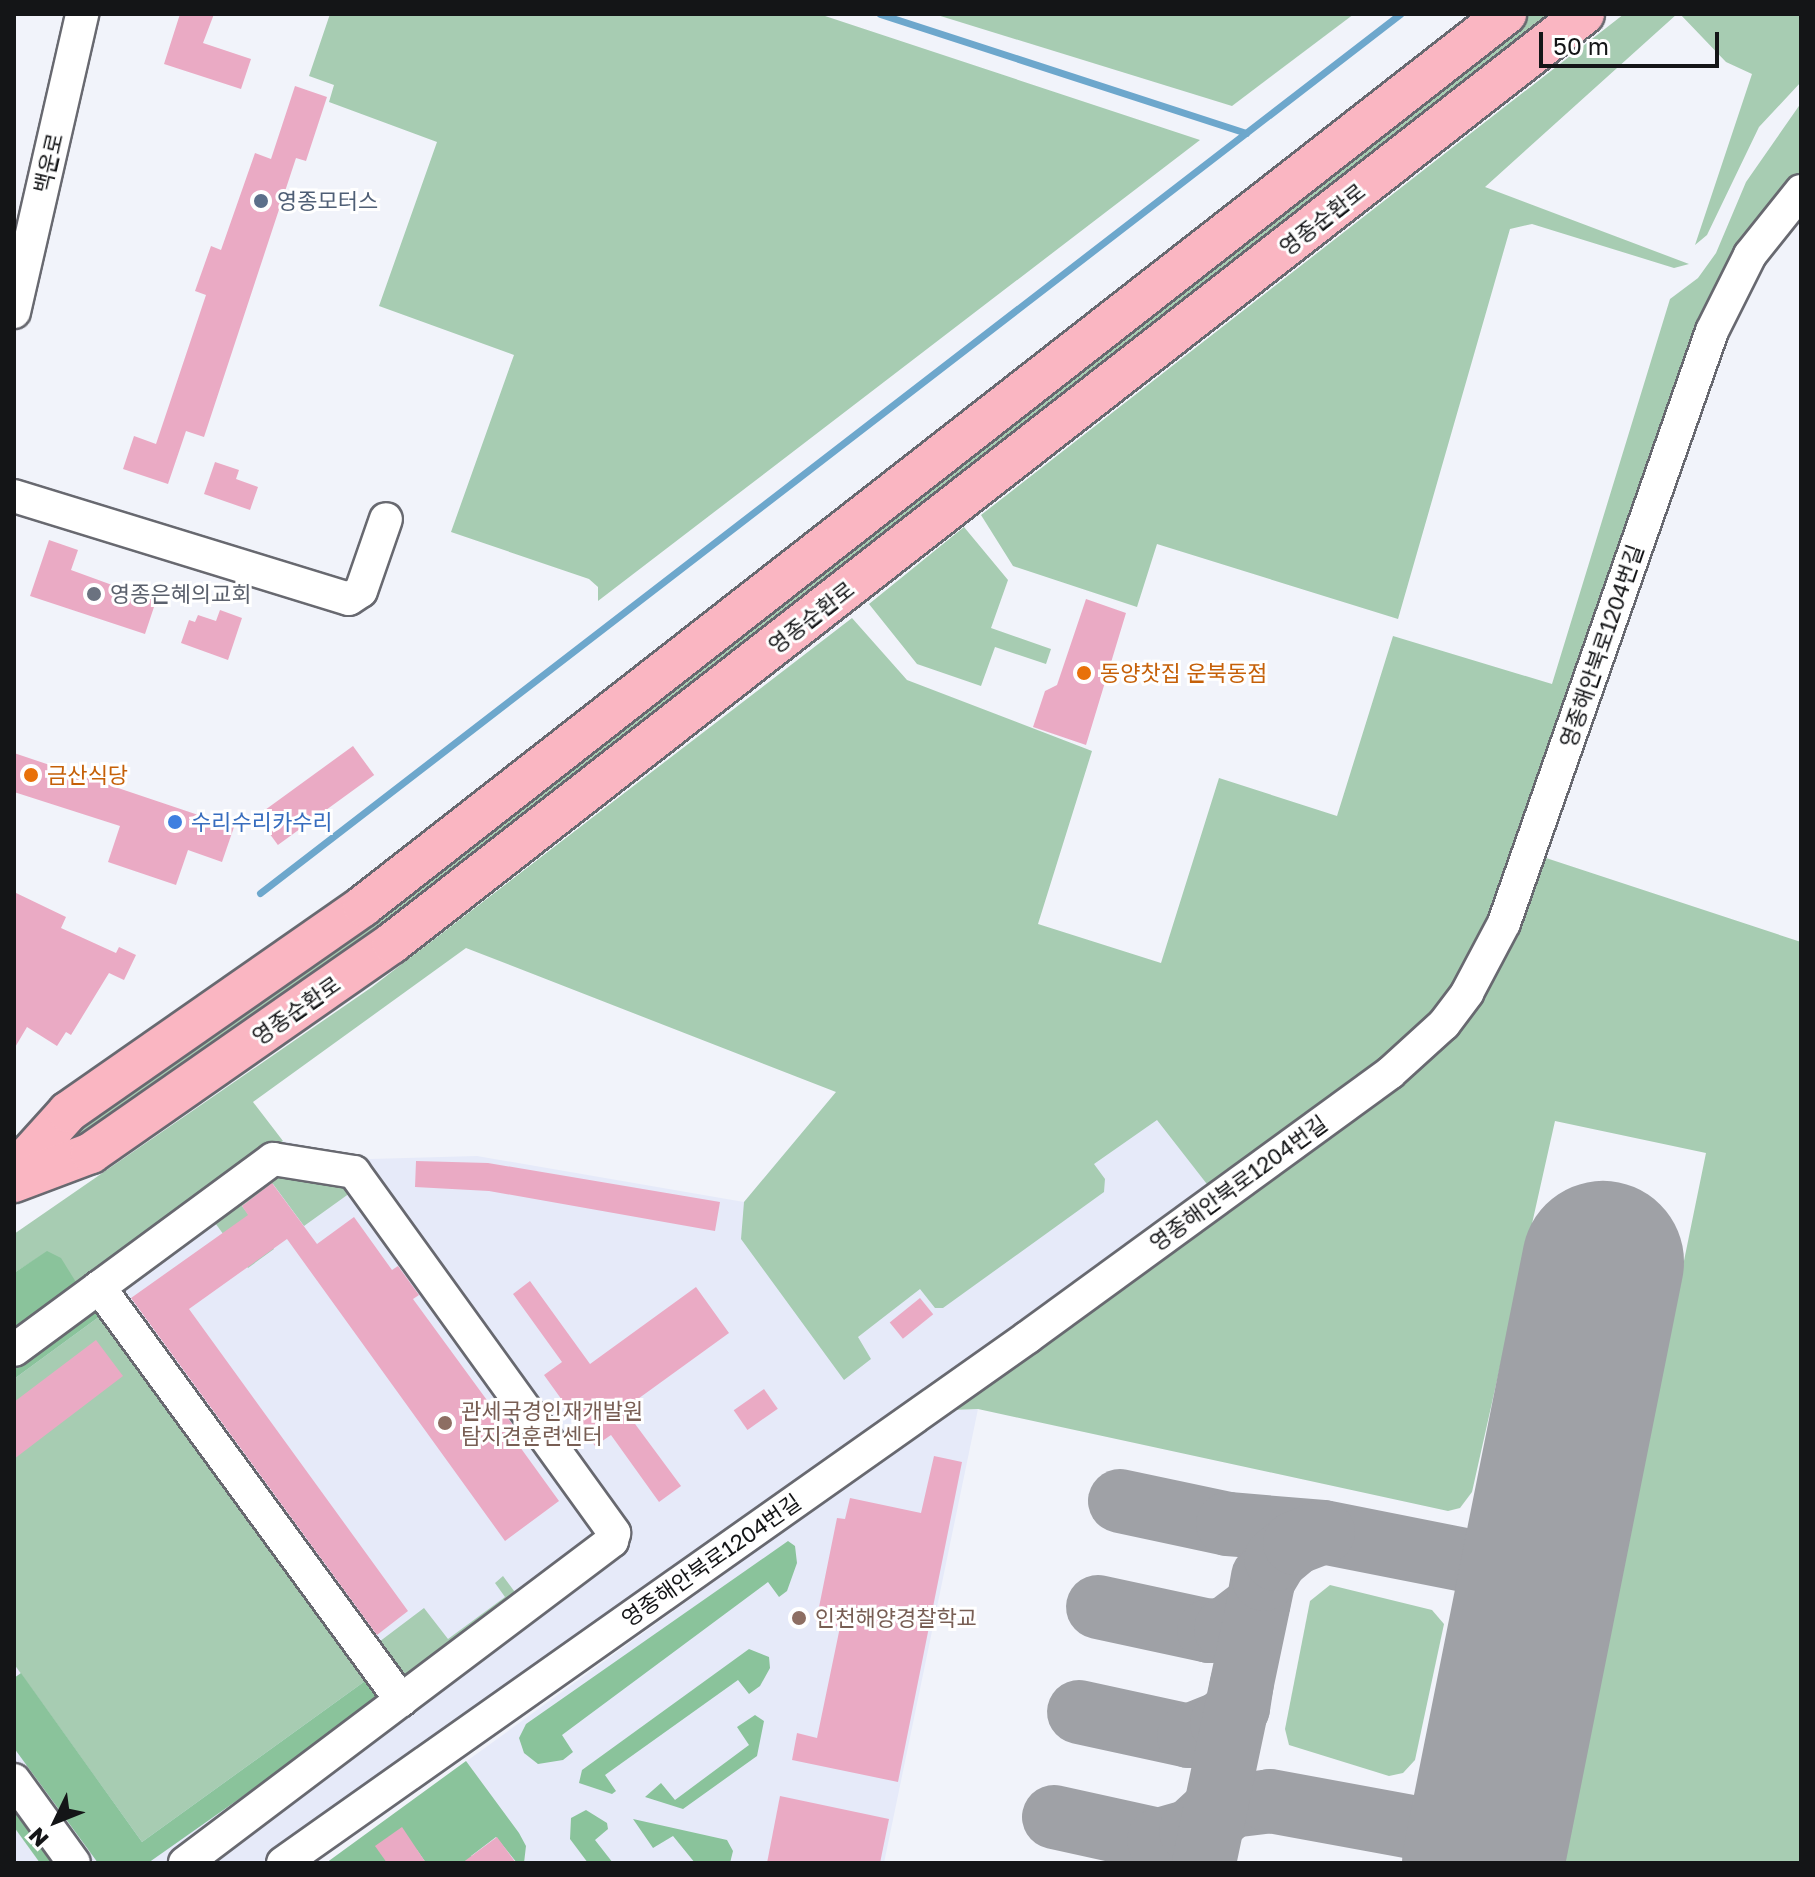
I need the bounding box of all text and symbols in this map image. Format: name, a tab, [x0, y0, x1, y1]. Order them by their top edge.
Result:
scale bar	[1543, 16, 1723, 66]
text: 50 m	[1553, 31, 1609, 60]
street label: 백운로	[28, 130, 68, 196]
street label: 영종순환로	[1274, 177, 1370, 261]
place label: 영종모터스	[277, 188, 378, 214]
marker: 영종모터스	[252, 192, 270, 210]
street label: 영종해안북로1204번길	[1554, 541, 1648, 751]
street label: 영종순환로	[763, 575, 859, 659]
place label: 영종은혜의교회	[110, 581, 252, 607]
marker: 영종은혜의교회	[85, 585, 103, 603]
place label: 동양찻집 운북동점	[1100, 660, 1267, 686]
marker: 동양찻집 운북동점	[1075, 664, 1093, 682]
place label: 금산식당	[47, 762, 128, 788]
marker: 금산식당	[22, 766, 40, 784]
place label: 수리수리카수리	[191, 809, 333, 835]
marker: 수리수리카수리	[166, 813, 184, 831]
street label: 영종순환로	[247, 970, 345, 1050]
street label: 영종해안북로1204번길	[1144, 1110, 1332, 1256]
place label: 관세국경인재개발원 탐지견훈련센터	[461, 1397, 643, 1448]
marker: 관세국경인재개발원 탐지견훈련센터	[436, 1414, 454, 1432]
street label: 영종해안북로1204번길	[616, 1488, 806, 1632]
place label: 인천해양경찰학교	[815, 1605, 977, 1631]
marker: 인천해양경찰학교	[790, 1609, 808, 1627]
north arrow	[16, 1781, 96, 1861]
text: N	[23, 1822, 54, 1853]

